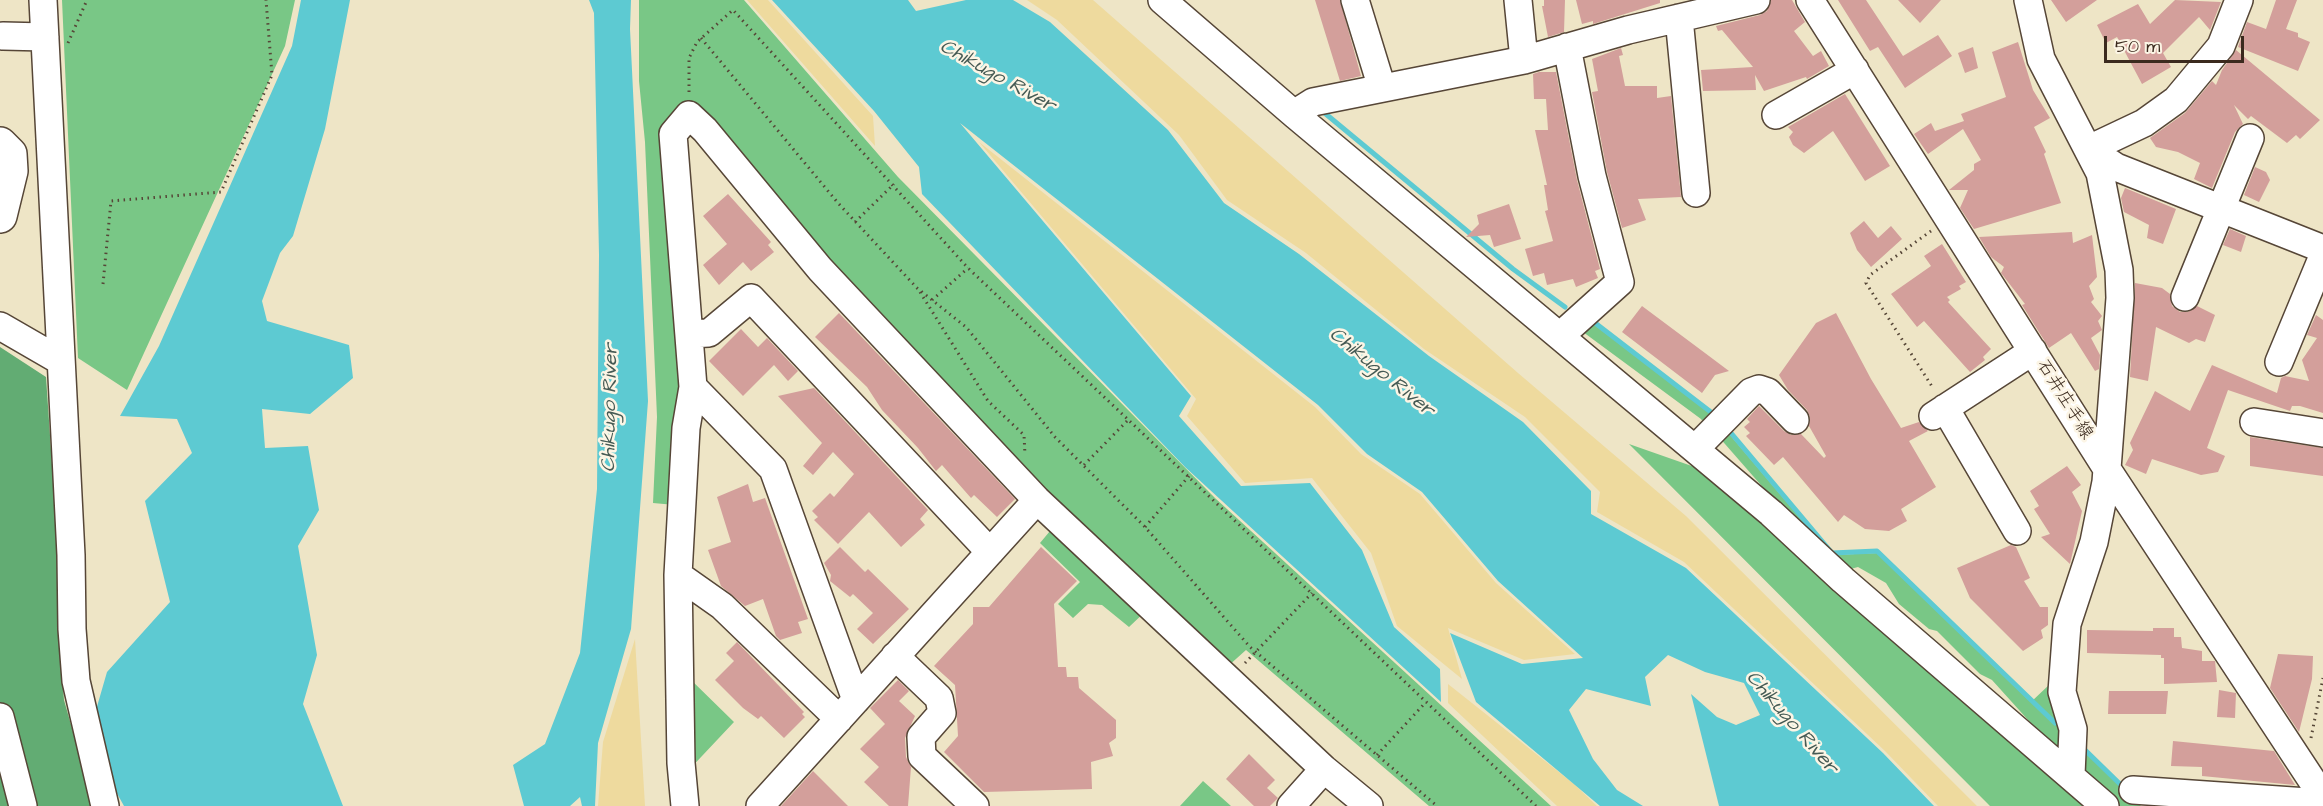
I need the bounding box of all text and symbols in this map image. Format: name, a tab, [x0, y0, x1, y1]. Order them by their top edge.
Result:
scale bar	[2107, 24, 2246, 62]
text: 50 m	[2115, 34, 2160, 59]
water label: Chikugo River	[935, 35, 1059, 119]
water label: Chikugo River	[1323, 323, 1439, 423]
water label: Chikugo River	[598, 343, 624, 473]
street label: 石井庄手線	[2031, 356, 2097, 444]
water label: Chikugo River	[1740, 667, 1842, 779]

